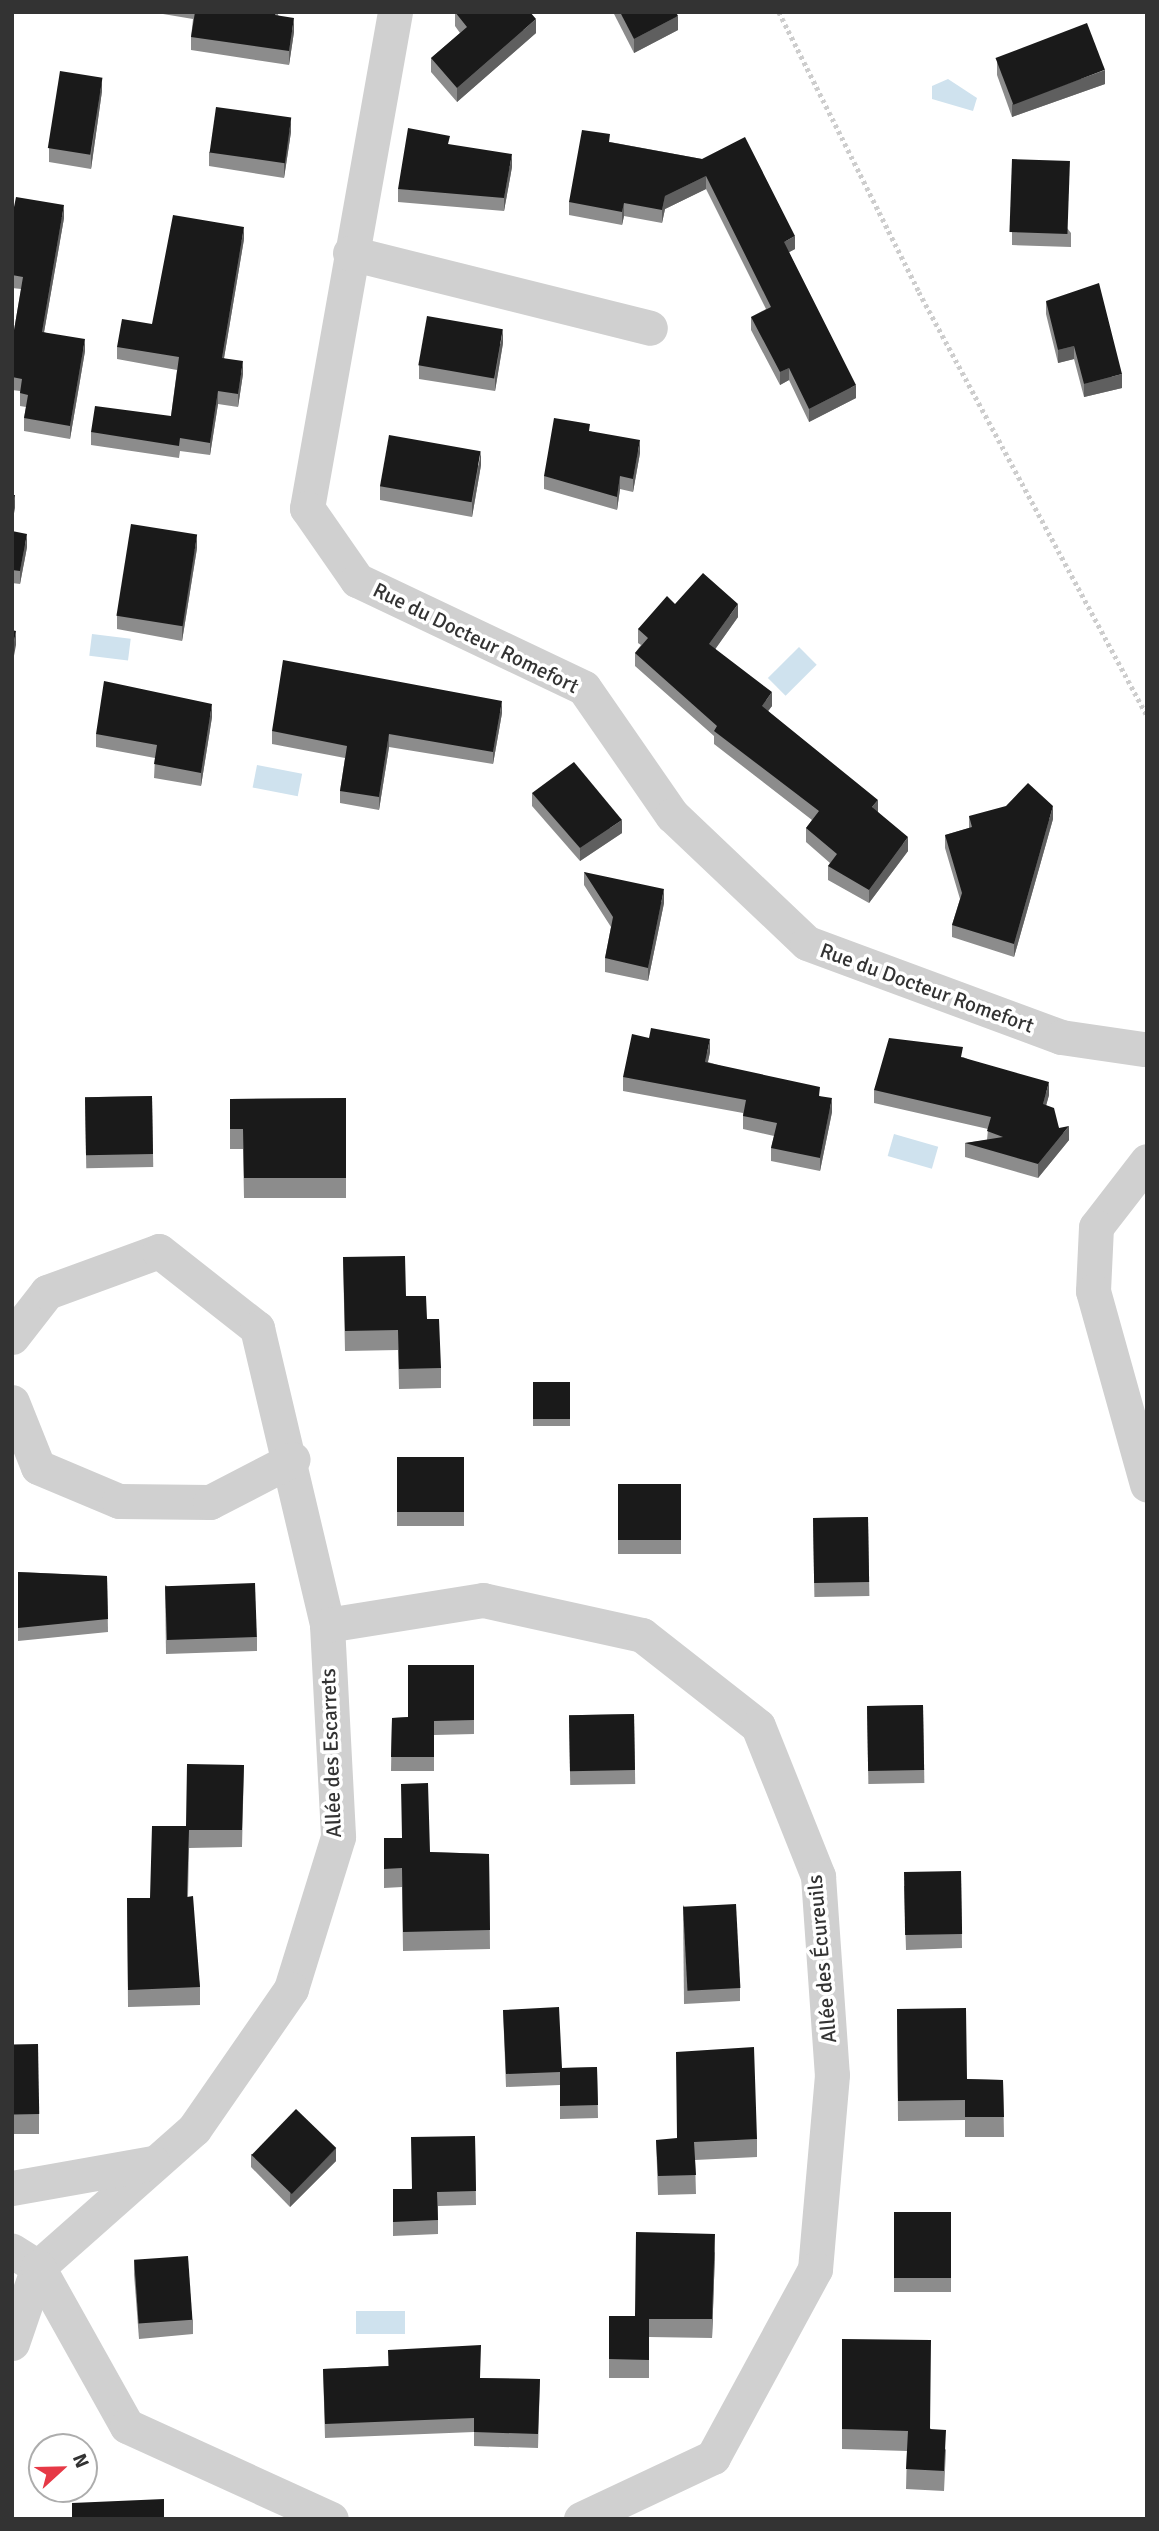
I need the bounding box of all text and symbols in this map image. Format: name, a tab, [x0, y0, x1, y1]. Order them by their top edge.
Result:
street label: Rue du Docteur Romefort	[369, 577, 583, 699]
street label: Rue du Docteur Romefort	[817, 938, 1037, 1038]
street label: Allée des Escarrets	[315, 1668, 347, 1838]
street label: Allée des Écureuils	[802, 1874, 842, 2044]
north arrow	[28, 2433, 98, 2503]
text: N	[67, 2450, 94, 2472]

